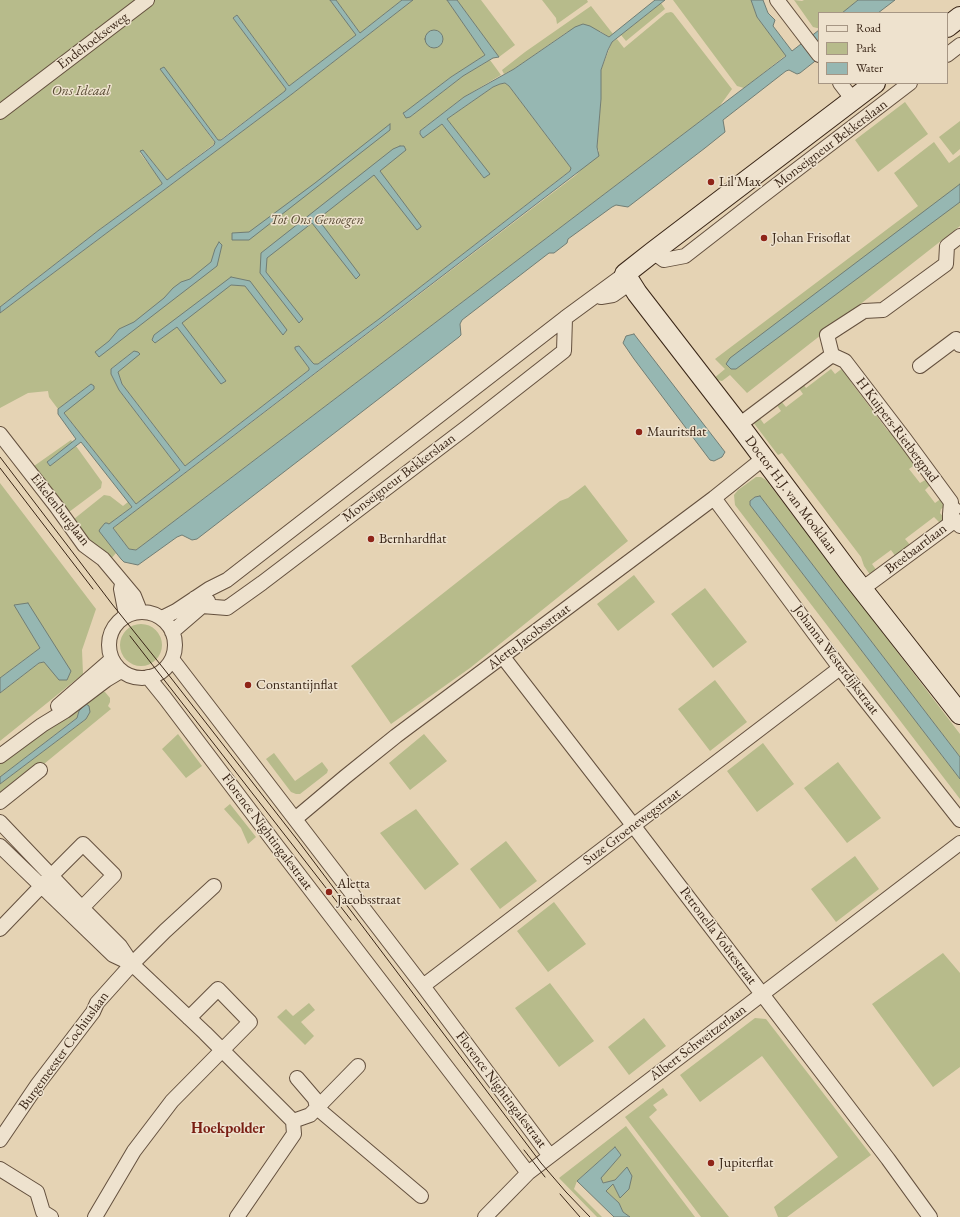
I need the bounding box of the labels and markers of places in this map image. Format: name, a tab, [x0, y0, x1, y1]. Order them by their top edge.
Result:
place label: Lil'Max	[719, 174, 761, 190]
marker: Lil'Max	[706, 177, 716, 187]
place label: Johan Frisoflat	[772, 230, 850, 246]
marker: Johan Frisoflat	[759, 233, 769, 243]
place label: Mauritsflat	[647, 424, 706, 440]
marker: Mauritsflat	[634, 427, 644, 437]
place label: Bernhardflat	[379, 531, 446, 547]
marker: Bernhardflat	[366, 534, 376, 544]
place label: Constantijnflat	[256, 677, 338, 693]
marker: Constantijnflat	[243, 680, 253, 690]
place label: Aletta Jacobsstraat	[337, 876, 401, 908]
marker: Aletta Jacobsstraat	[324, 887, 334, 897]
place label: Jupiterflat	[719, 1155, 773, 1171]
marker: Jupiterflat	[706, 1158, 716, 1168]

